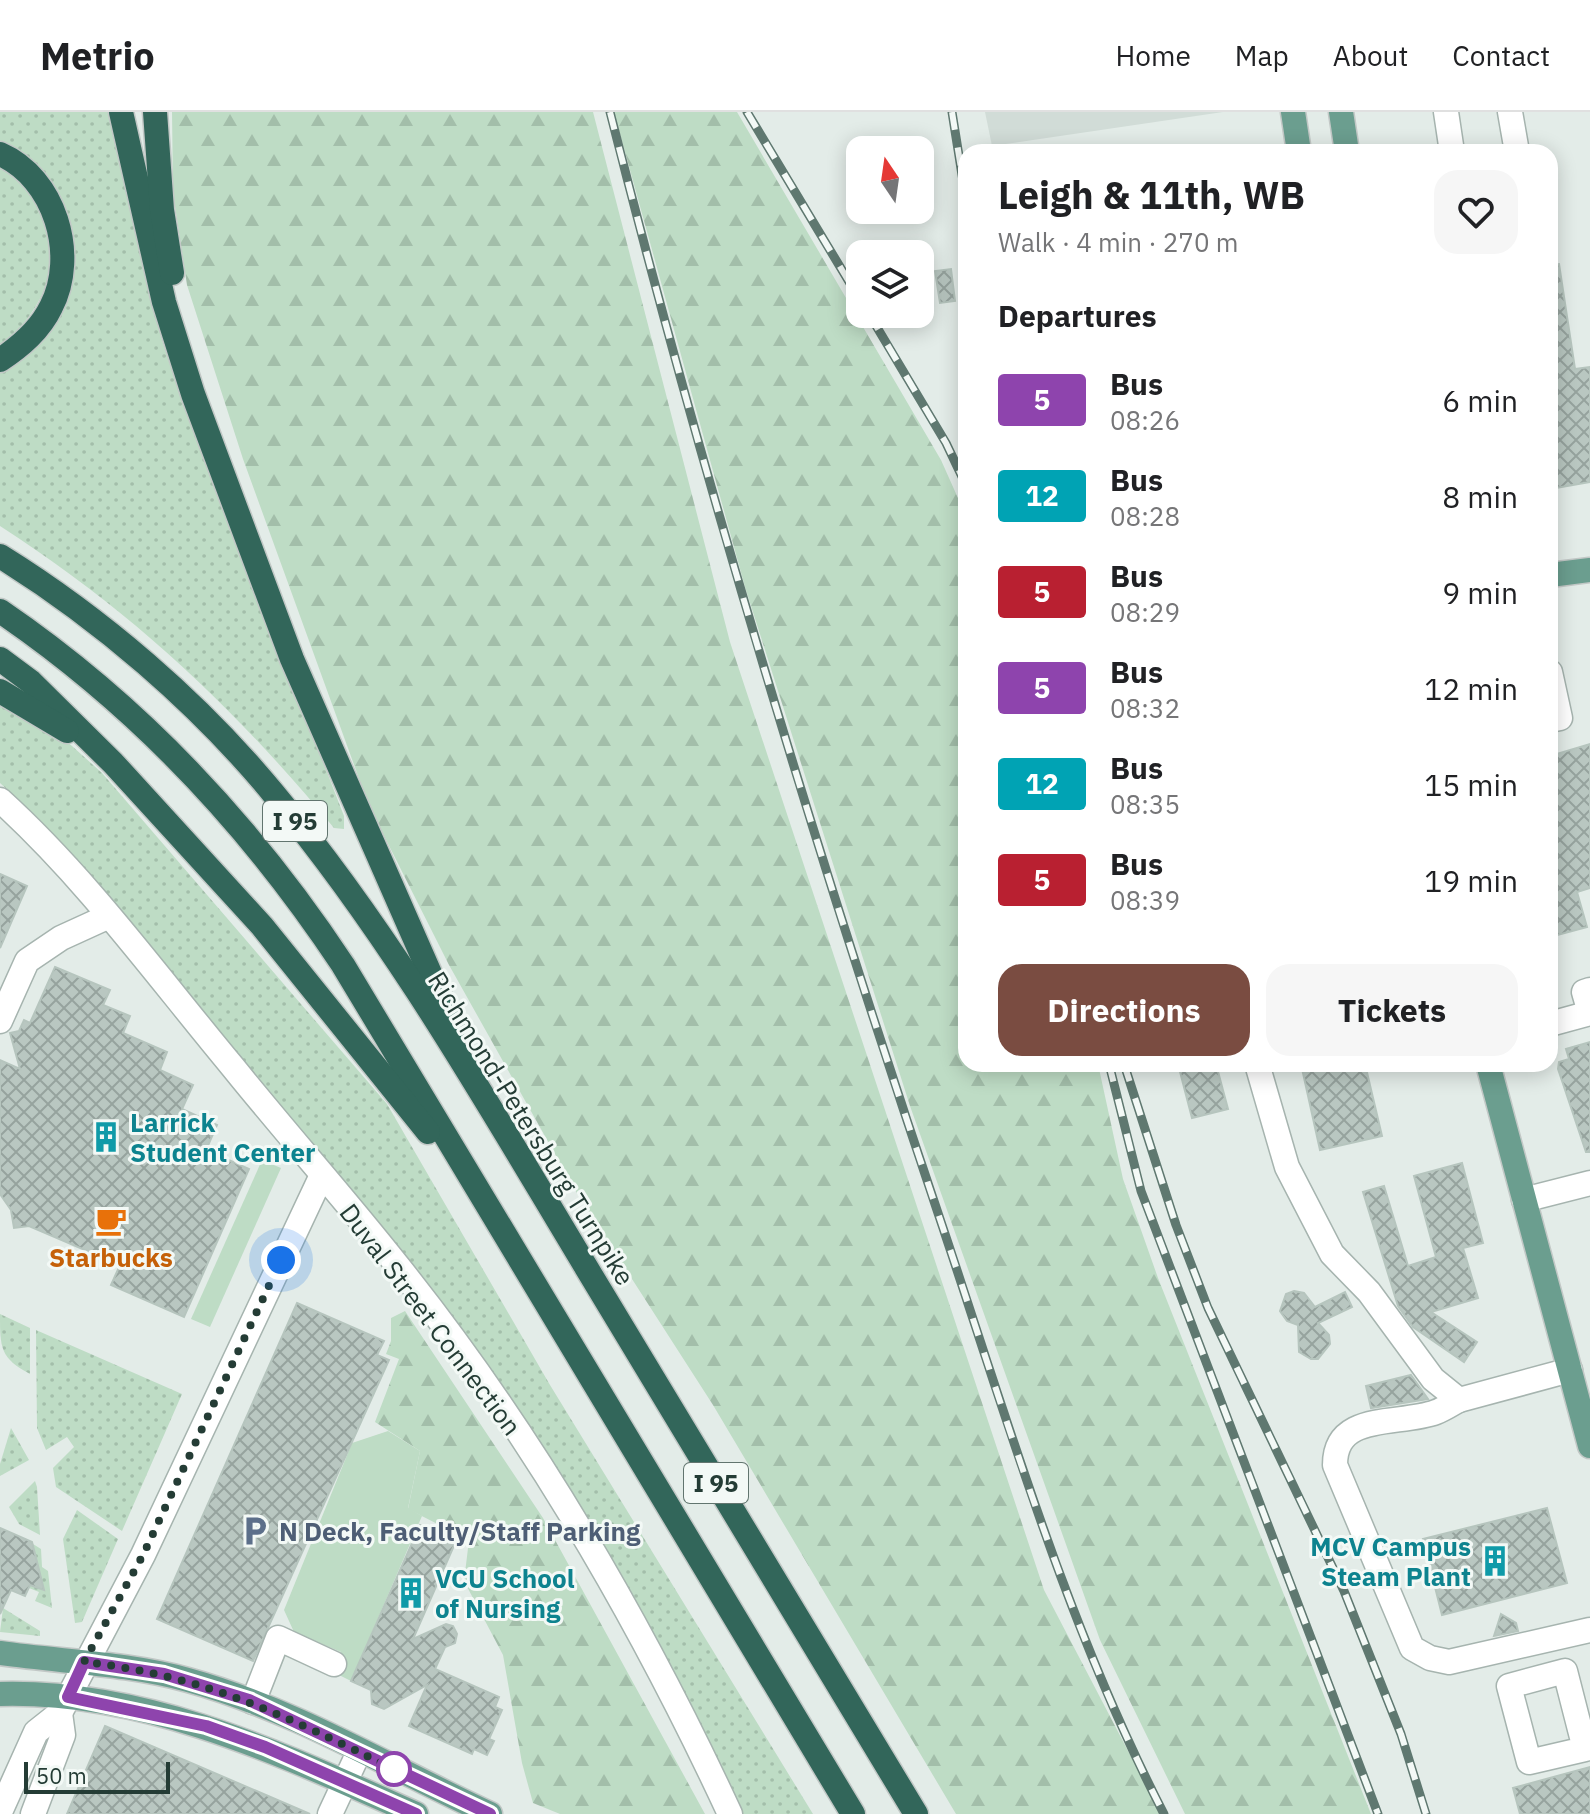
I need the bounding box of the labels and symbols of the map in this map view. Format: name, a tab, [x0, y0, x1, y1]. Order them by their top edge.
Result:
north arrow	[846, 136, 934, 224]
road number: I 95	[263, 801, 327, 841]
street label: Richmond-Petersburg Turnpike	[421, 965, 643, 1291]
place label: Larrick Student Center	[130, 1105, 316, 1169]
building icon: Larrick Student Center	[89, 1120, 123, 1154]
street label: Duval Street Connection	[333, 1196, 529, 1442]
cafe icon: Starbucks	[94, 1204, 128, 1238]
place label: Starbucks	[49, 1240, 173, 1274]
your location	[261, 1240, 301, 1280]
road number: I 95	[684, 1463, 748, 1503]
parking icon: N Deck, Faculty/Staff Parking	[238, 1514, 272, 1548]
place label: N Deck, Faculty/Staff Parking	[279, 1514, 641, 1548]
place label: MCV Campus Steam Plant	[1310, 1529, 1471, 1593]
building icon: MCV Campus Steam Plant	[1478, 1544, 1512, 1578]
place label: VCU School of Nursing	[435, 1561, 575, 1625]
building icon: VCU School of Nursing	[394, 1576, 428, 1610]
unlabelled marker	[377, 1752, 411, 1786]
scale bar	[24, 1758, 170, 1794]

